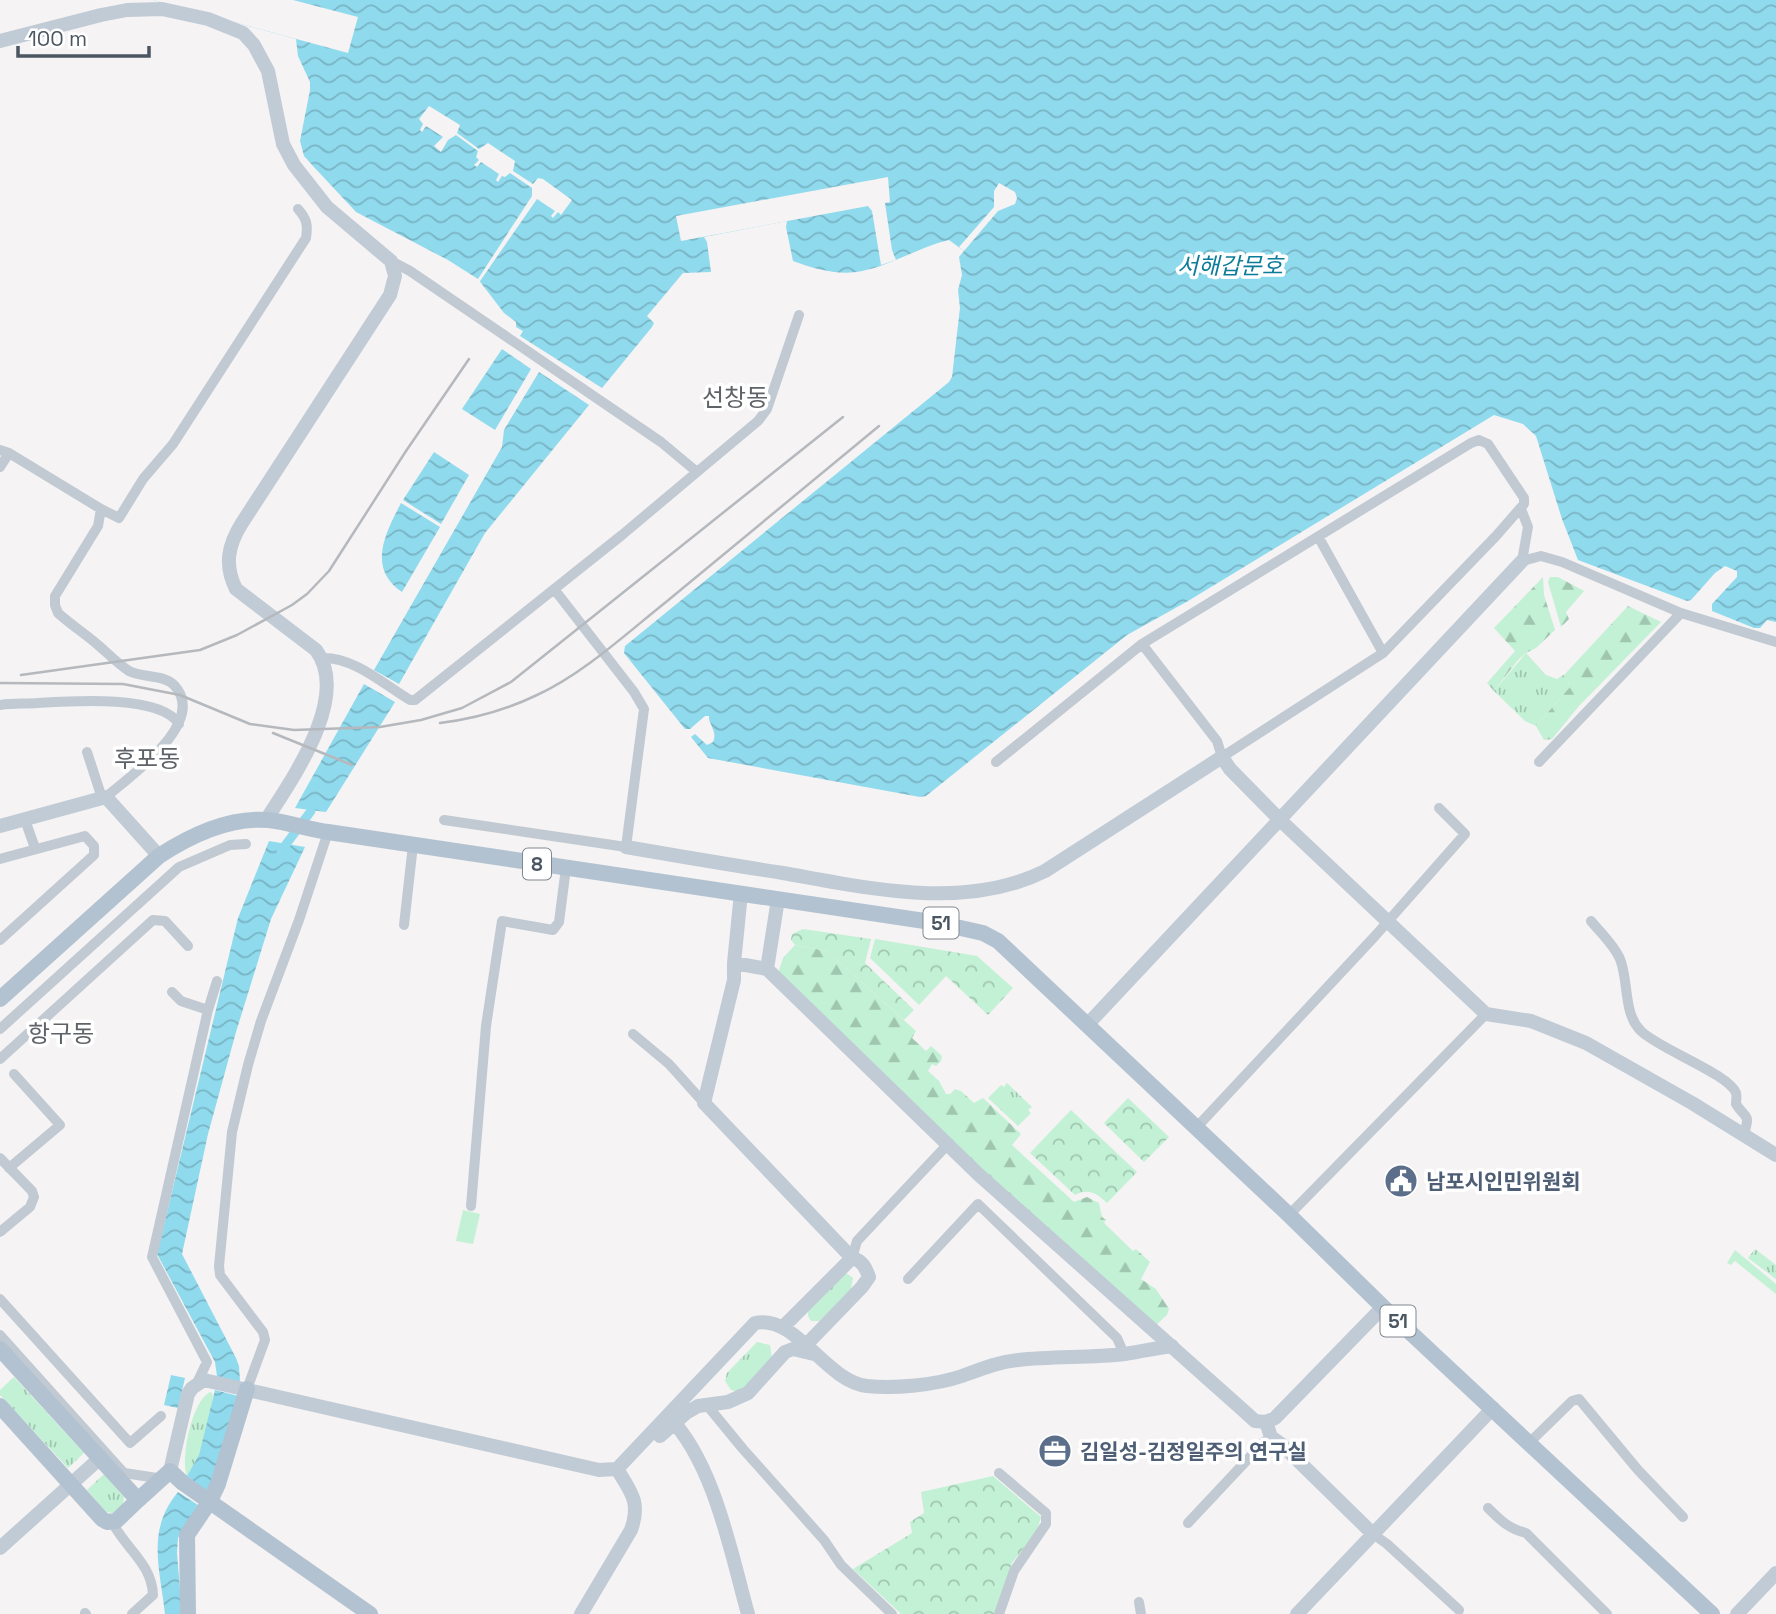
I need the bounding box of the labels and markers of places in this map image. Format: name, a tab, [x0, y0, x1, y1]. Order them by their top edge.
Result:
public building icon: 남포시인민위원회	[1382, 1162, 1420, 1200]
place label: 남포시인민위원회	[1426, 1168, 1581, 1195]
office icon: 김일성-김정일주의 연구실	[1036, 1432, 1074, 1470]
place label: 김일성-김정일주의 연구실	[1080, 1438, 1307, 1465]

